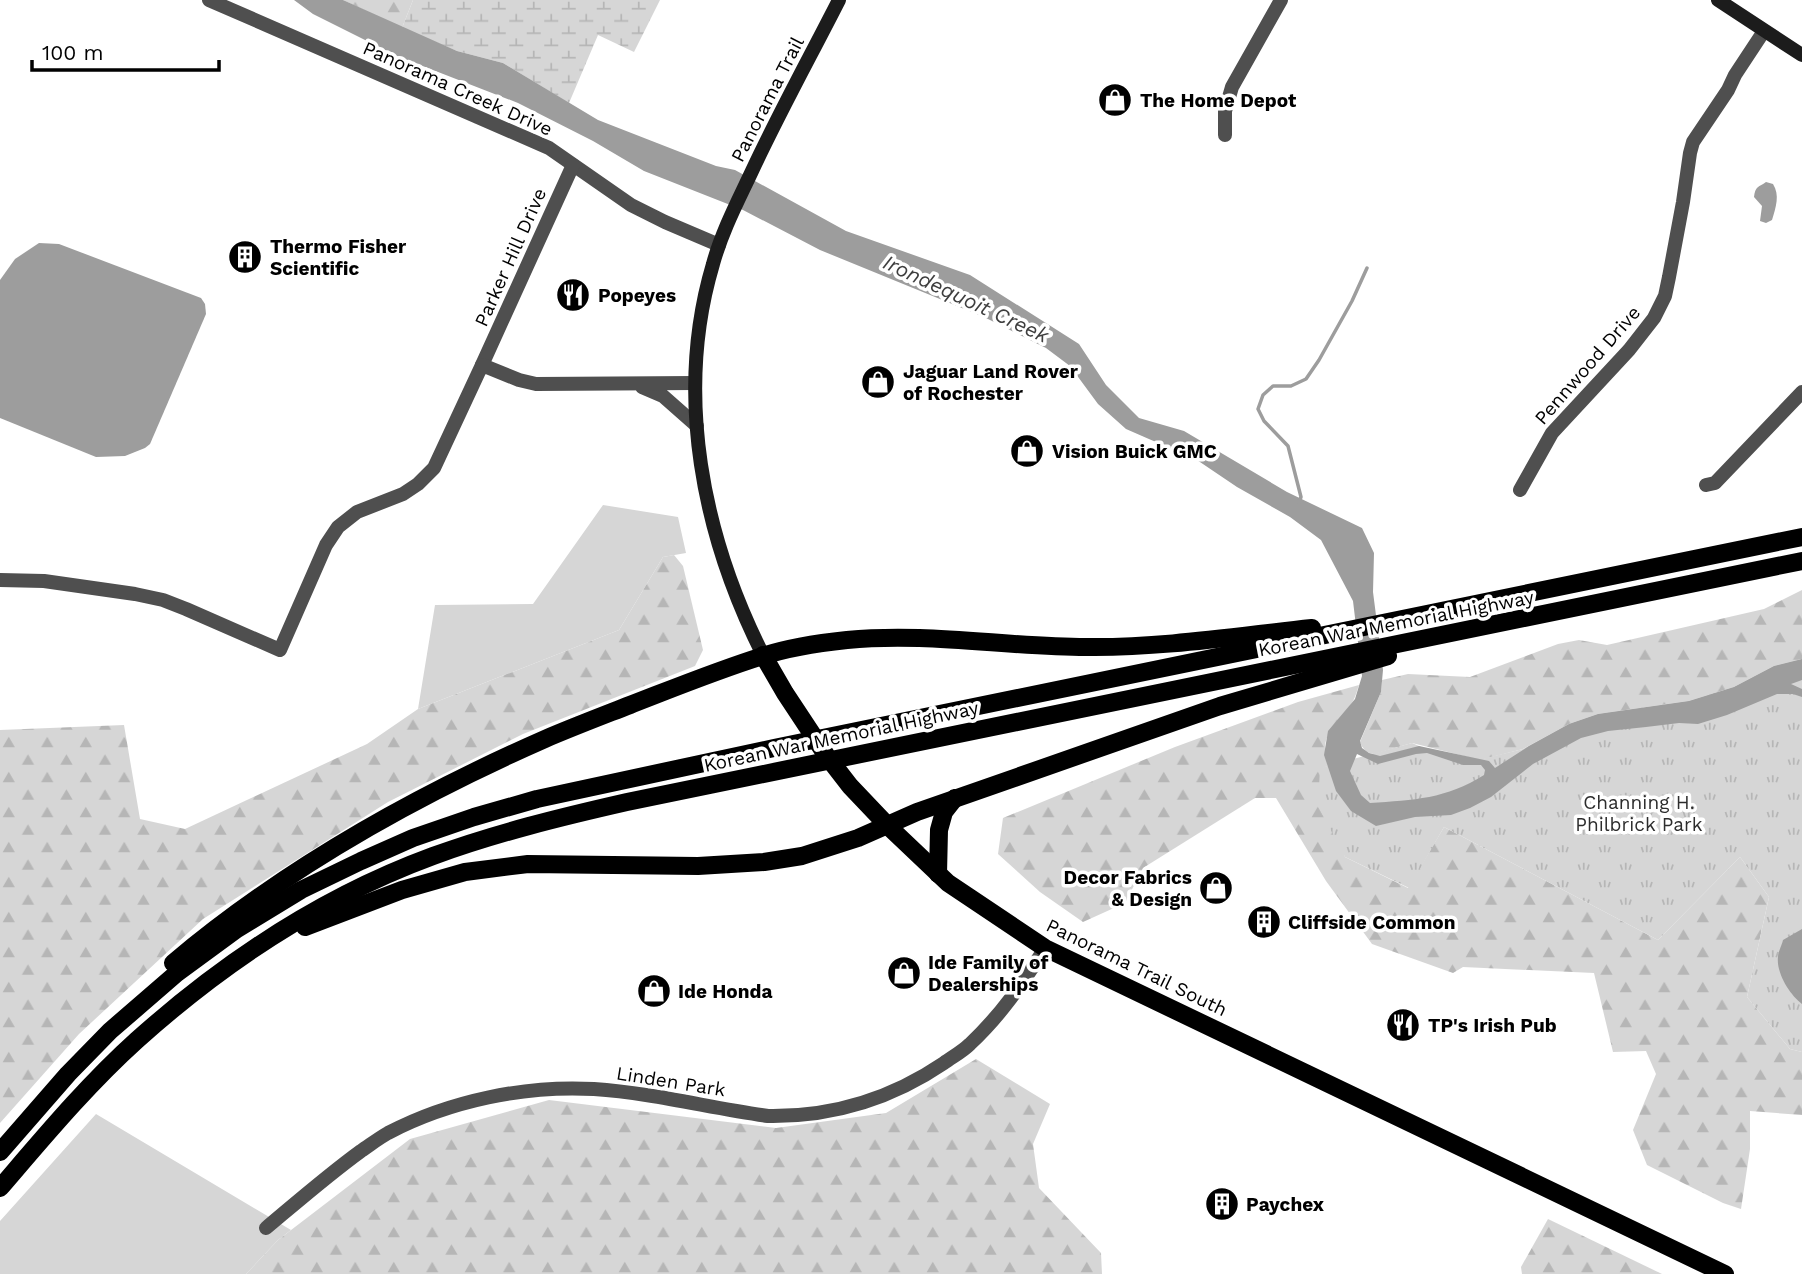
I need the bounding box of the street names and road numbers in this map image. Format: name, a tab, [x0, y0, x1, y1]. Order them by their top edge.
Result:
street label: Panorama Trail	[726, 33, 809, 166]
street label: Panorama Creek Drive	[359, 36, 556, 141]
street label: Parker Hill Drive	[470, 184, 551, 330]
street label: Pennwood Drive	[1530, 301, 1645, 429]
street label: Korean War Memorial Highway	[1256, 585, 1536, 662]
street label: Korean War Memorial Highway	[702, 696, 981, 777]
street label: Panorama Trail South	[1043, 914, 1231, 1021]
street label: Linden Park	[615, 1062, 727, 1102]

